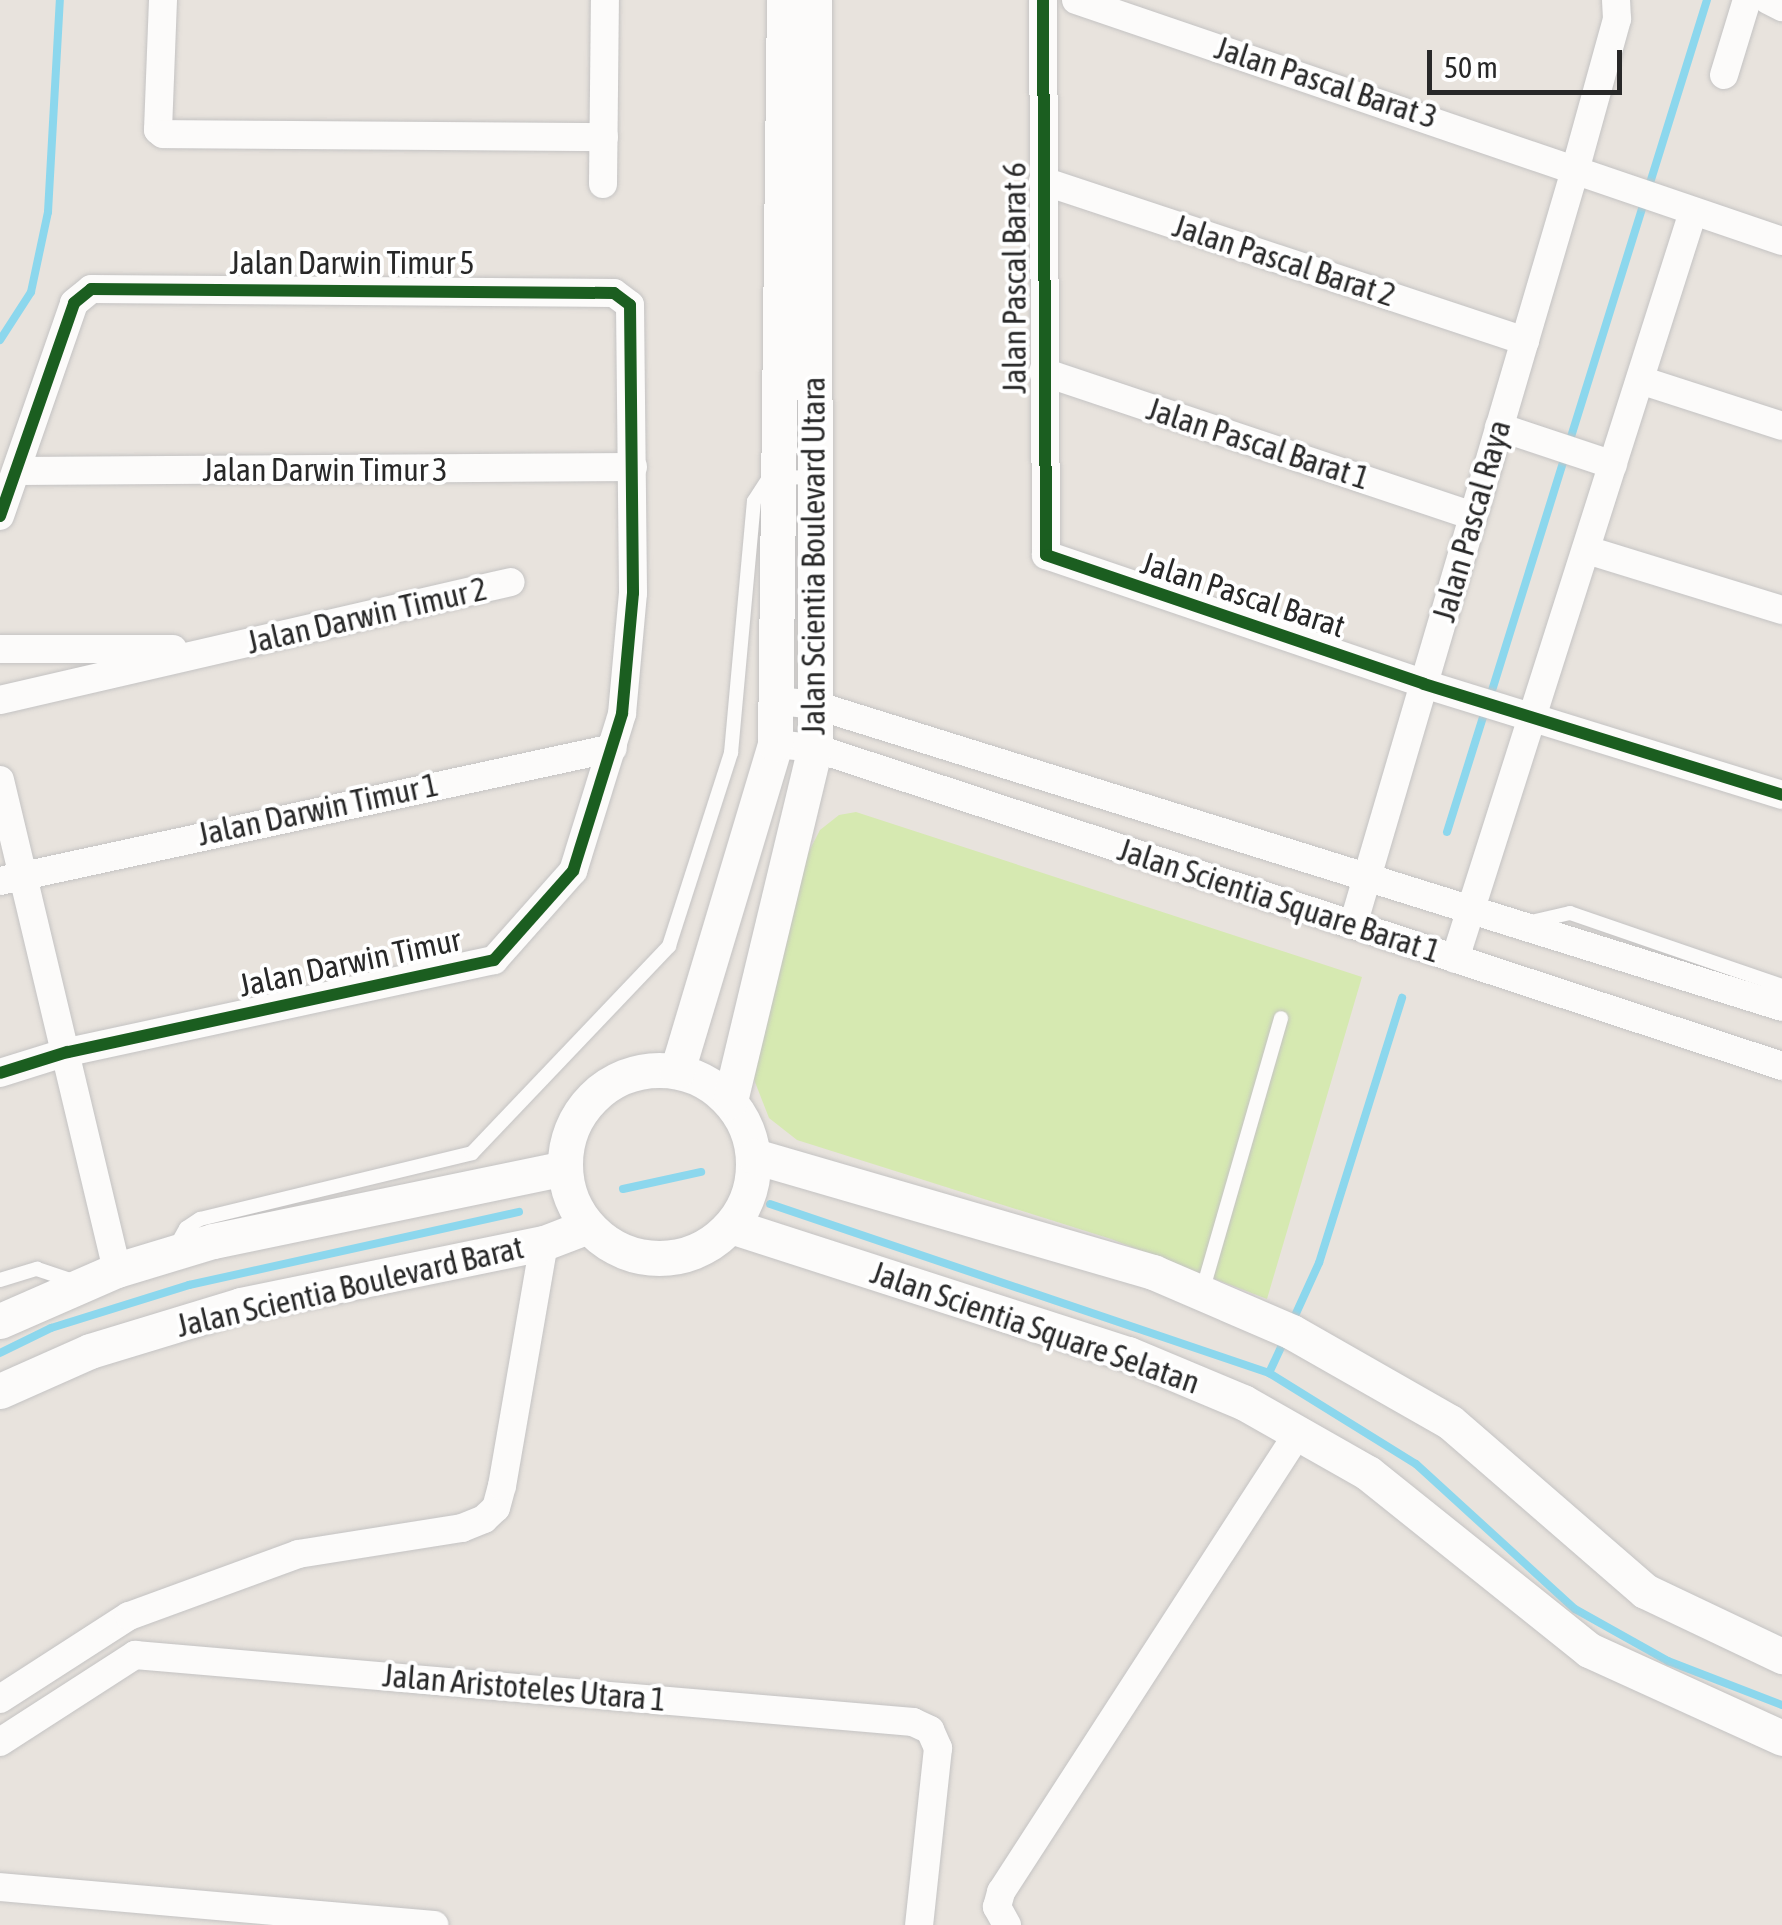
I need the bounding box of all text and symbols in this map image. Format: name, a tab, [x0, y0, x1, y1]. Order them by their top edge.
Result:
street label: Jalan Pascal Barat 3	[1210, 29, 1442, 137]
scale bar	[1432, 30, 1627, 92]
text: 50 m	[1444, 50, 1498, 84]
street label: Jalan Pascal Barat 6	[996, 162, 1034, 394]
street label: Jalan Pascal Barat 2	[1168, 207, 1400, 315]
street label: Jalan Darwin Timur 5	[229, 244, 475, 282]
street label: Jalan Scientia Boulevard Utara	[795, 377, 833, 735]
street label: Jalan Pascal Barat 1	[1142, 390, 1374, 498]
street label: Jalan Pascal Raya	[1425, 416, 1519, 626]
street label: Jalan Darwin Timur 3	[202, 451, 448, 489]
street label: Jalan Pascal Barat	[1136, 544, 1350, 646]
street label: Jalan Darwin Timur 2	[243, 570, 491, 662]
street label: Jalan Darwin Timur 1	[194, 766, 442, 854]
street label: Jalan Scientia Square Barat 1	[1113, 831, 1445, 971]
street label: Jalan Darwin Timur	[236, 921, 464, 1005]
street label: Jalan Scientia Boulevard Barat	[173, 1228, 527, 1346]
street label: Jalan Scientia Square Selatan	[866, 1254, 1204, 1402]
street label: Jalan Aristoteles Utara 1	[381, 1656, 667, 1720]

